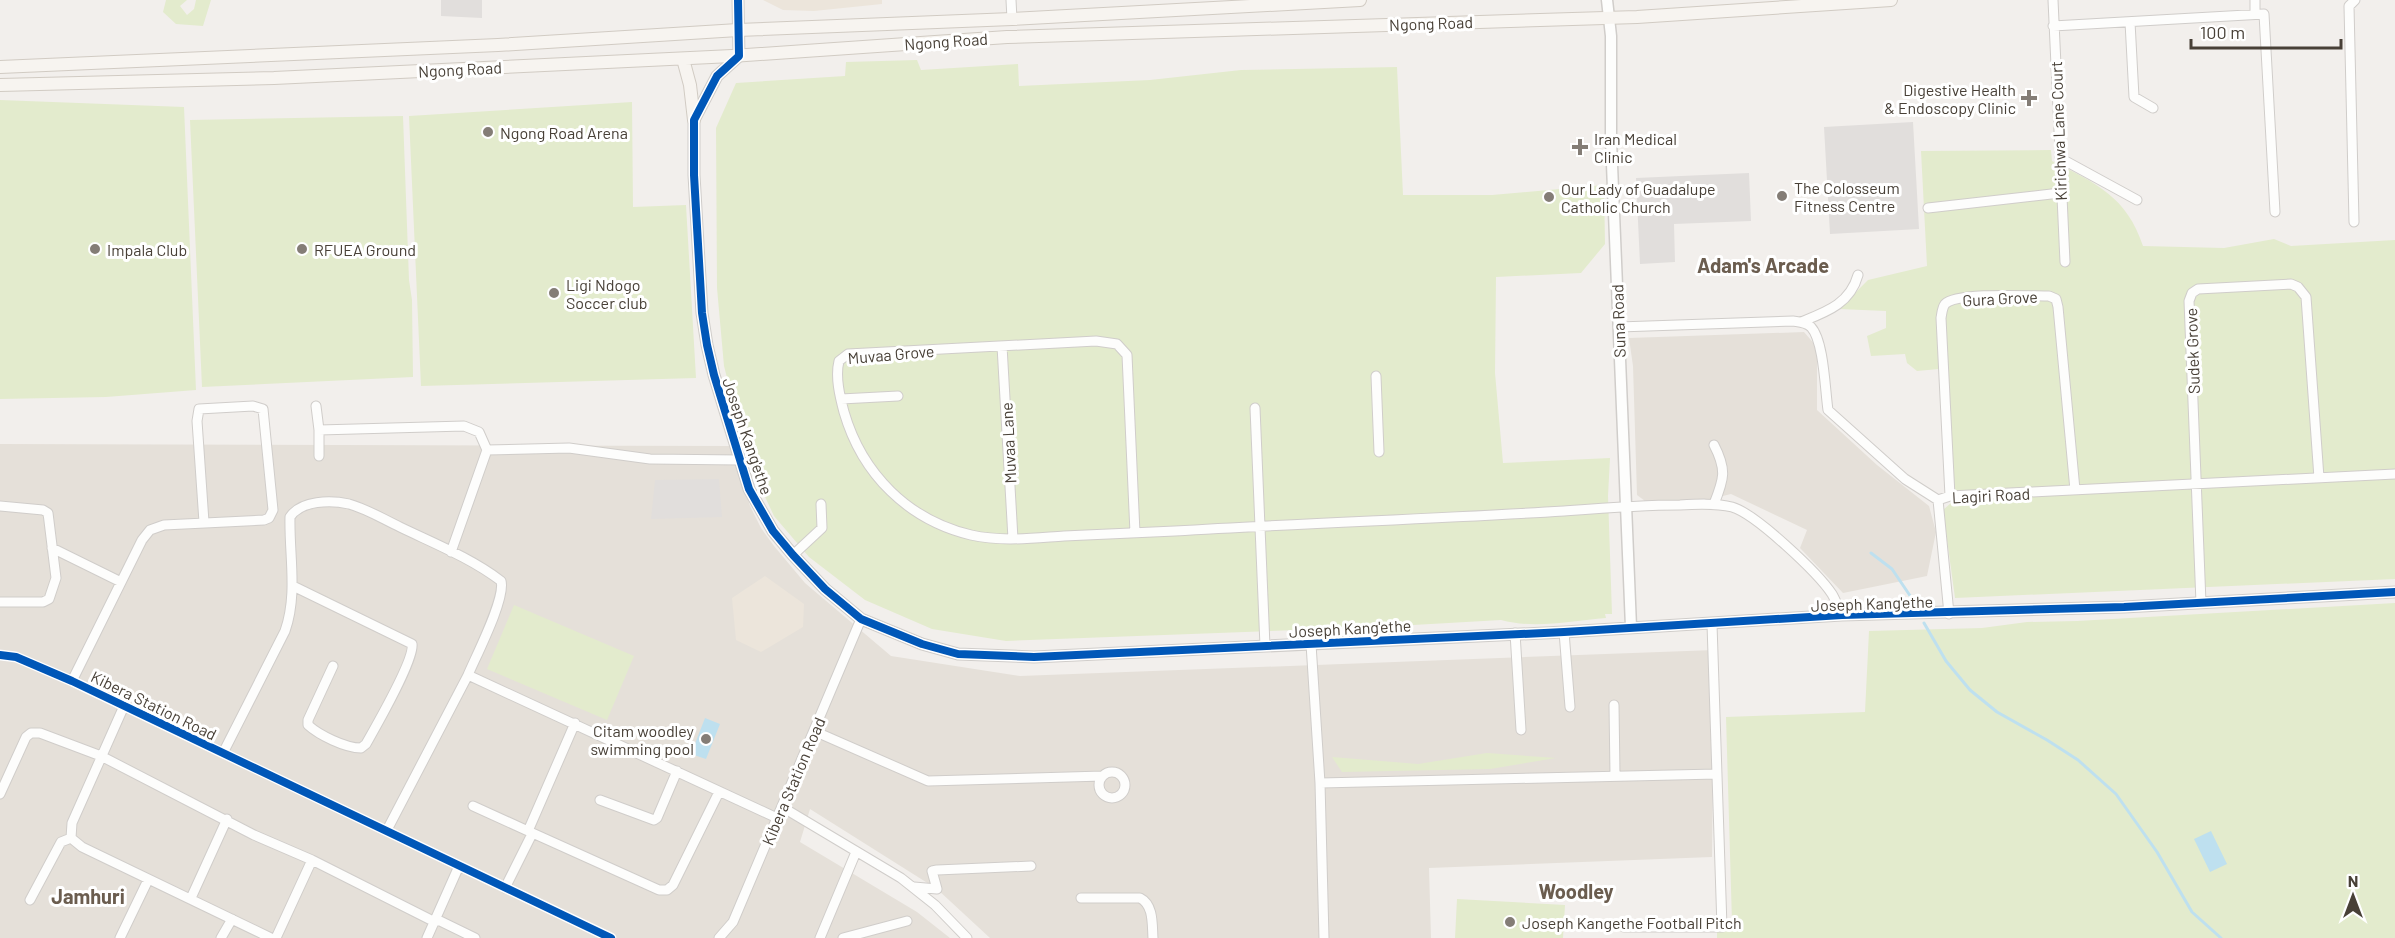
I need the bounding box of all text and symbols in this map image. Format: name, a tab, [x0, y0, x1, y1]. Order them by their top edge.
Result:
street label: Ngong Road	[1389, 12, 1473, 34]
scale bar	[2191, 12, 2341, 50]
text: 100 m	[2200, 21, 2245, 43]
street label: Ngong Road	[904, 29, 988, 53]
street label: Ngong Road	[418, 57, 502, 81]
street label: Kirichwa Lane Court	[2046, 61, 2070, 201]
place label: Digestive Health & Endoscopy Clinic	[1884, 80, 2016, 117]
marker: Digestive Health & Endoscopy Clinic	[2020, 89, 2038, 107]
place label: Ngong Road Arena	[500, 123, 628, 142]
marker: Ngong Road Arena	[481, 125, 495, 139]
place label: Iran Medical Clinic	[1594, 129, 1677, 166]
marker: Iran Medical Clinic	[1571, 138, 1589, 156]
place label: The Colosseum Fitness Centre	[1794, 178, 1900, 215]
place label: Our Lady of Guadalupe Catholic Church	[1561, 179, 1716, 216]
marker: The Colosseum Fitness Centre	[1775, 189, 1789, 203]
marker: Our Lady of Guadalupe Catholic Church	[1542, 190, 1556, 204]
place label: Impala Club	[107, 240, 187, 259]
place label: RFUEA Ground	[314, 240, 416, 259]
marker: Impala Club	[88, 242, 102, 256]
marker: RFUEA Ground	[295, 242, 309, 256]
district label: Adam's Arcade	[1697, 253, 1829, 277]
place label: Ligi Ndogo Soccer club	[566, 275, 647, 312]
street label: Suna Road	[1607, 284, 1629, 358]
marker: Ligi Ndogo Soccer club	[547, 286, 561, 300]
street label: Gura Grove	[1962, 287, 2038, 309]
street label: Sudek Grove	[2181, 308, 2203, 394]
street label: Muvaa Grove	[847, 341, 935, 367]
street label: Joseph Kang'ethe	[719, 375, 777, 497]
street label: Muvaa Lane	[996, 402, 1020, 484]
street label: Lagiri Road	[1951, 483, 2031, 507]
street label: Joseph Kang'ethe	[1811, 591, 1933, 615]
street label: Joseph Kang'ethe	[1288, 615, 1412, 641]
street label: Kibera Station Road	[88, 666, 220, 744]
street label: Kibera Station Road	[757, 714, 829, 848]
place label: Citam woodley swimming pool	[590, 721, 695, 758]
marker: Citam woodley swimming pool	[699, 732, 713, 746]
north arrow	[2323, 866, 2383, 926]
text: N	[2348, 871, 2358, 890]
district label: Woodley	[1538, 879, 1614, 903]
district label: Jamhuri	[51, 884, 125, 908]
place label: Joseph Kangethe Football Pitch	[1522, 913, 1742, 932]
marker: Joseph Kangethe Football Pitch	[1503, 915, 1517, 929]

